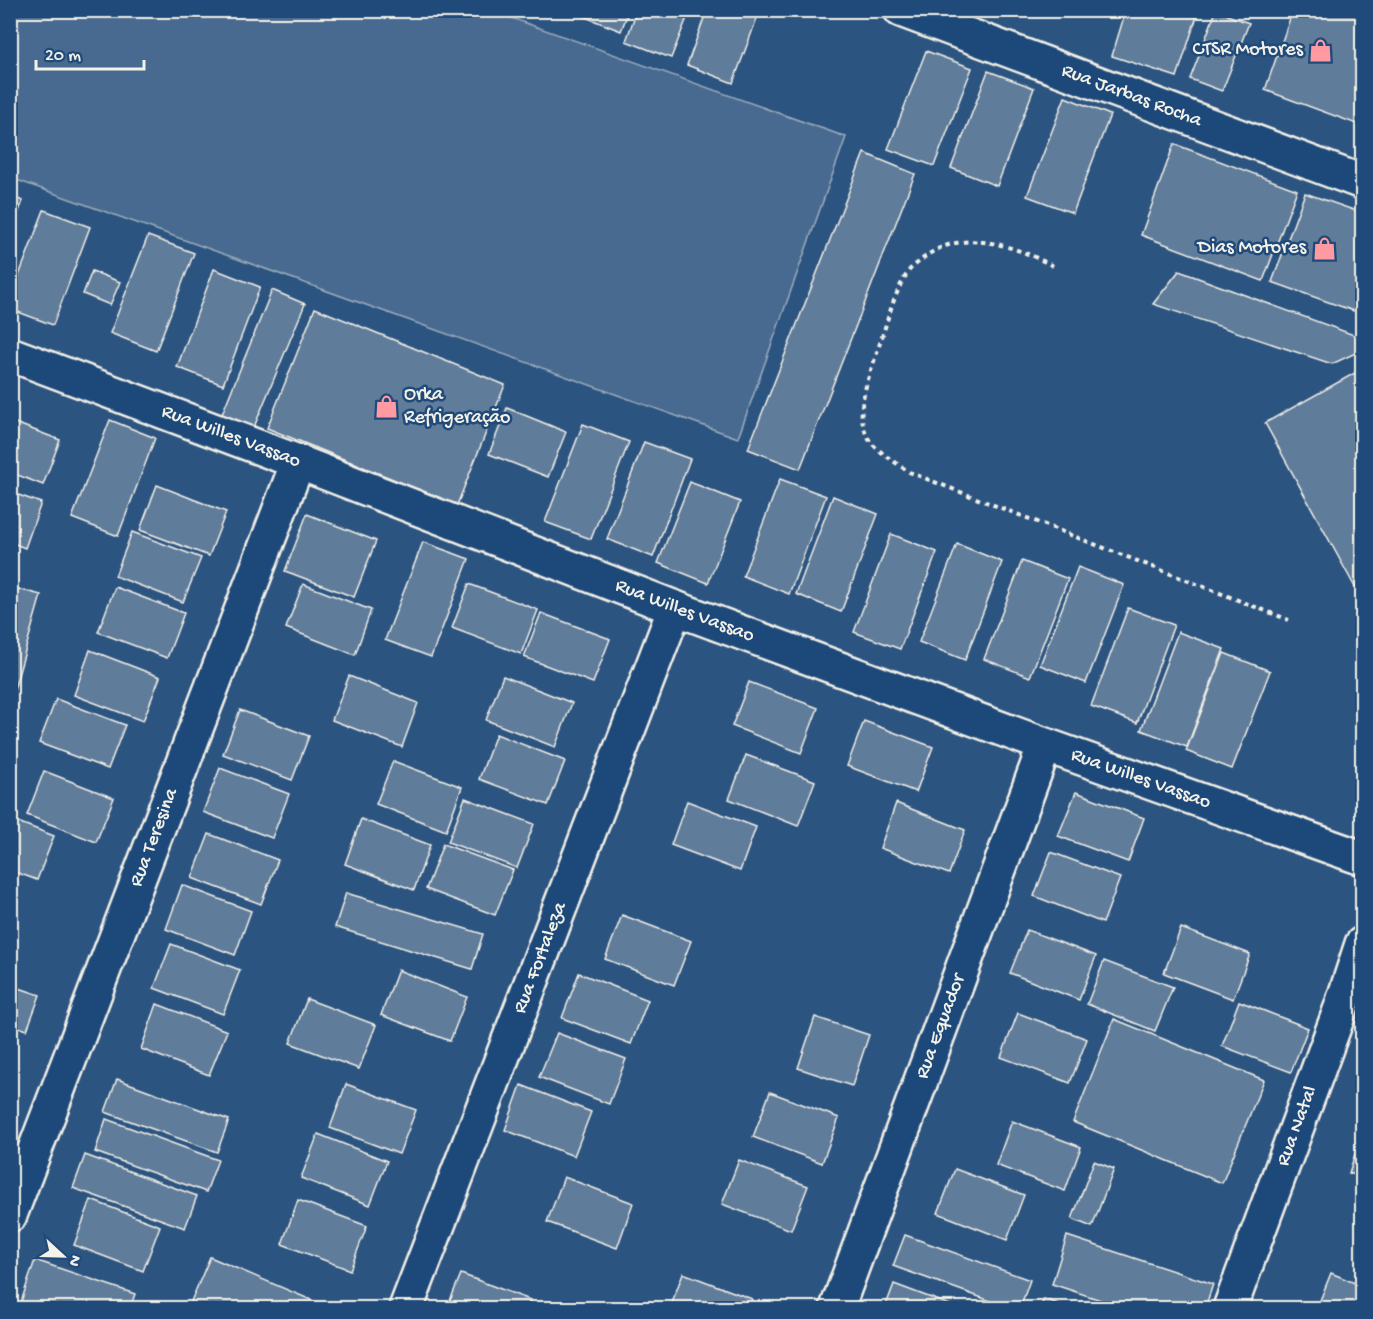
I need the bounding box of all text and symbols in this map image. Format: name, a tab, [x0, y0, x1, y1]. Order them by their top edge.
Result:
scale bar	[36, 33, 144, 71]
shop icon: CTSR Motores	[1308, 37, 1334, 63]
place label: CTSR Motores	[1192, 39, 1304, 62]
text: 20 m	[45, 46, 81, 67]
street label: Rua Jarbas Rocha	[1058, 59, 1206, 133]
shop icon: Dias Motores	[1311, 235, 1337, 261]
place label: Dias Motores	[1196, 237, 1307, 260]
place label: Orka Refrigeração	[404, 384, 511, 430]
shop icon: Orka Refrigeração	[373, 394, 399, 420]
street label: Rua Willes Vassao	[158, 400, 304, 473]
street label: Rua Willes Vassao	[612, 574, 757, 648]
street label: Rua Willes Vassao	[1068, 744, 1214, 815]
street label: Rua Teresina	[125, 784, 184, 890]
street label: Rua Fortaleza	[509, 898, 573, 1017]
street label: Rua Equador	[911, 969, 971, 1082]
street label: Rua Natal	[1272, 1083, 1323, 1169]
north arrow	[33, 1226, 93, 1286]
text: N	[63, 1252, 84, 1269]

